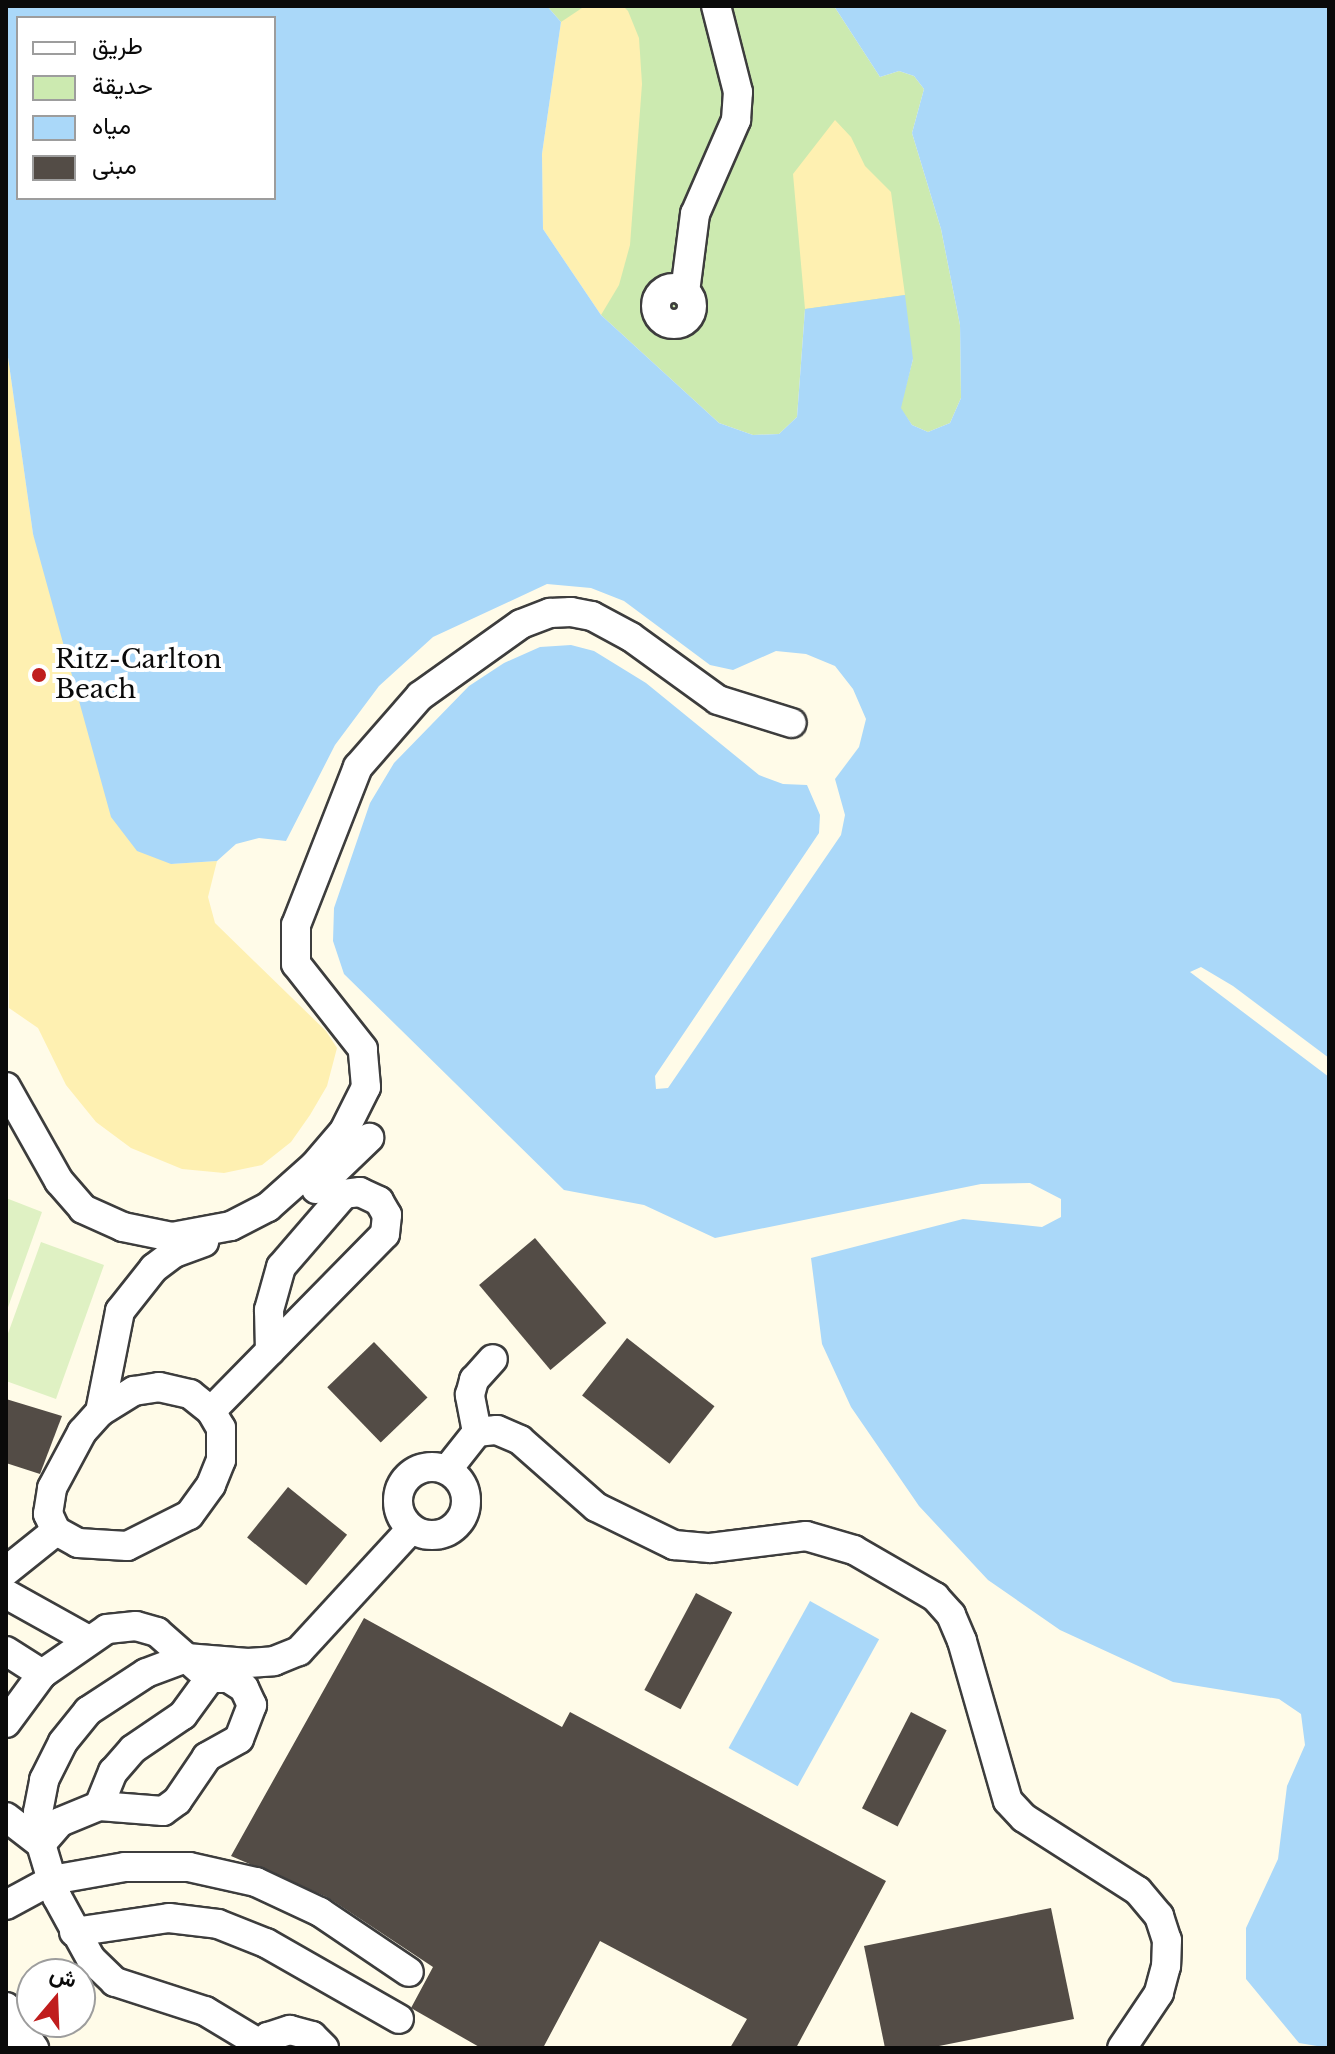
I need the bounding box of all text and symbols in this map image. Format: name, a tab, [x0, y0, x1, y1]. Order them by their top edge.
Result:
legend	[16, 16, 276, 200]
text: طريق	[92, 31, 143, 60]
text: حديقة	[92, 71, 153, 100]
text: مياه	[92, 111, 131, 140]
text: مبنى	[92, 151, 137, 180]
place label: Ritz-Carlton Beach	[55, 644, 222, 706]
marker: Ritz-Carlton Beach	[30, 666, 48, 684]
north arrow	[16, 1958, 96, 2038]
text: ش	[46, 1960, 80, 1994]

